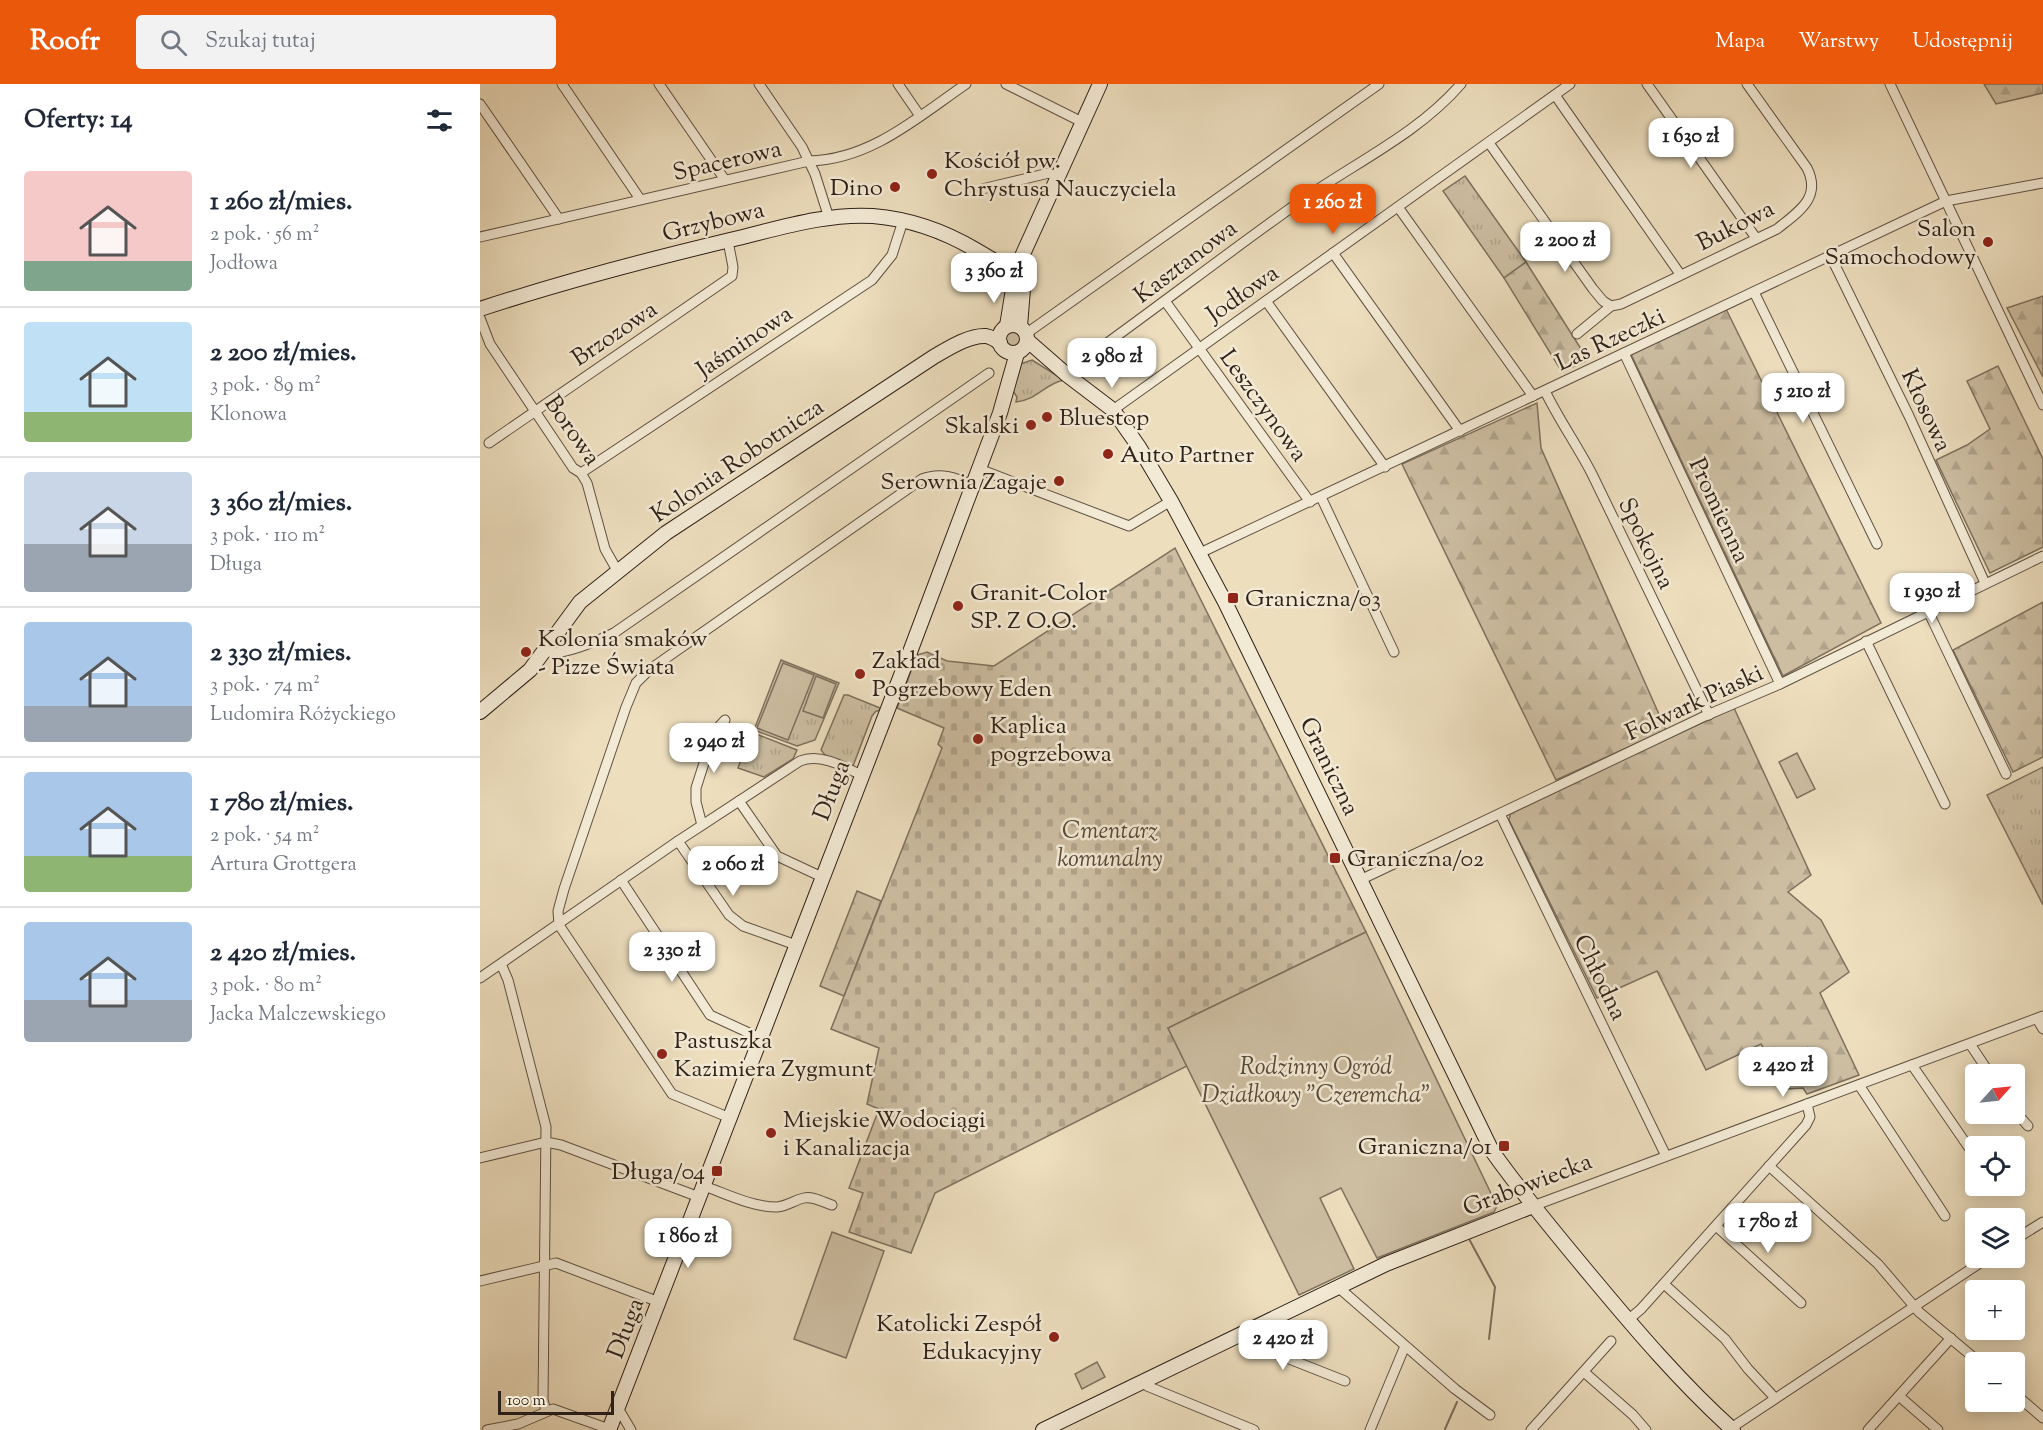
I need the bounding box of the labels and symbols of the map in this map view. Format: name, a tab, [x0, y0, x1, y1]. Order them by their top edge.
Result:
pin: 1 630 zł	[1629, 118, 1753, 169]
street label: Spacerowa	[670, 133, 785, 191]
place label: Kościół pw. Chrystusa Nauczyciela	[944, 145, 1177, 207]
marker: Kościół pw. Chrystusa Nauczyciela	[925, 167, 939, 181]
place label: Dino	[830, 172, 883, 206]
marker: Dino	[888, 180, 902, 194]
pin: 1 260 zł	[1271, 184, 1395, 235]
street label: Bukowa	[1691, 193, 1781, 261]
street label: Grzybowa	[659, 194, 768, 252]
street label: Kasztanowa	[1127, 212, 1245, 313]
place label: Salon Samochodowy	[1825, 213, 1976, 275]
pin: 2 200 zł	[1503, 222, 1627, 273]
marker: Salon Samochodowy	[1981, 235, 1995, 249]
pin: 3 360 zł	[932, 253, 1056, 304]
street label: Jodłowa	[1198, 257, 1286, 333]
street label: Brzozowa	[565, 293, 665, 376]
street label: Jaśminowa	[689, 298, 800, 388]
street label: Las Rzeczki	[1550, 301, 1671, 381]
pin: 2 980 zł	[1050, 338, 1174, 389]
street label: Leszczynowa	[1210, 343, 1315, 469]
street label: Kłosowa	[1891, 364, 1959, 458]
pin: 5 210 zł	[1741, 373, 1865, 424]
street label: Borowa	[535, 389, 608, 473]
street label: Kolonia Robotnicza	[645, 391, 831, 532]
place label: Bluestop	[1059, 402, 1149, 436]
place label: Skalski	[944, 410, 1019, 444]
marker: Bluestop	[1040, 410, 1054, 424]
marker: Skalski	[1024, 418, 1038, 432]
place label: Auto Partner	[1120, 439, 1254, 473]
marker: Auto Partner	[1101, 447, 1115, 461]
street label: Promienna	[1679, 453, 1757, 569]
place label: Serownia Zagaje	[880, 466, 1047, 500]
marker: Serownia Zagaje	[1052, 474, 1066, 488]
street label: Spokojna	[1608, 492, 1682, 595]
pin: 1 930 zł	[1870, 573, 1994, 624]
place label: Granit-Color SP. Z O.O.	[970, 577, 1107, 639]
place label: Graniczna/03	[1245, 583, 1381, 617]
marker: Graniczna/03	[1226, 591, 1240, 605]
marker: Granit-Color SP. Z O.O.	[951, 599, 965, 613]
place label: Kolonia smaków - Pizze Świata	[538, 623, 707, 685]
marker: Kolonia smaków - Pizze Świata	[519, 645, 533, 659]
place label: Zakład Pogrzebowy Eden	[872, 645, 1052, 707]
street label: Folwark Piaski	[1620, 657, 1770, 751]
marker: Zakład Pogrzebowy Eden	[853, 667, 867, 681]
place label: Kaplica pogrzebowa	[990, 710, 1112, 772]
street label: Graniczna	[1290, 712, 1367, 822]
pin: 2 940 zł	[652, 723, 776, 774]
marker: Kaplica pogrzebowa	[971, 732, 985, 746]
street label: Długa	[806, 756, 860, 826]
park label: Cmentarz komunalny	[1057, 815, 1163, 877]
place label: Graniczna/02	[1347, 843, 1484, 877]
pin: 2 060 zł	[671, 846, 795, 897]
marker: Graniczna/02	[1328, 851, 1342, 865]
street label: Chłodna	[1564, 929, 1635, 1027]
pin: 2 330 zł	[610, 932, 734, 983]
place label: Pastuszka Kazimiera Zygmunt	[674, 1025, 873, 1087]
marker: Pastuszka Kazimiera Zygmunt	[655, 1047, 669, 1061]
pin: 2 420 zł	[1721, 1047, 1845, 1098]
park label: Rodzinny Ogród Działkowy "Czeremcha"	[1201, 1051, 1431, 1113]
north arrow	[1965, 1064, 2025, 1124]
place label: Miejskie Wodociągi i Kanalizacja	[783, 1104, 986, 1166]
marker: Miejskie Wodociągi i Kanalizacja	[764, 1126, 778, 1140]
place label: Graniczna/01	[1358, 1131, 1492, 1165]
marker: Graniczna/01	[1497, 1139, 1511, 1153]
street label: Grabowiecka	[1458, 1146, 1597, 1226]
place label: Długa/04	[611, 1156, 705, 1190]
marker: Długa/04	[710, 1164, 724, 1178]
pin: 1 780 zł	[1706, 1203, 1830, 1254]
pin: 1 860 zł	[626, 1218, 750, 1269]
street label: Długa	[600, 1294, 654, 1364]
place label: Katolicki Zespół Edukacyjny	[876, 1308, 1042, 1370]
pin: 2 420 zł	[1221, 1320, 1345, 1371]
marker: Katolicki Zespół Edukacyjny	[1047, 1330, 1061, 1344]
scale bar	[498, 1388, 614, 1416]

